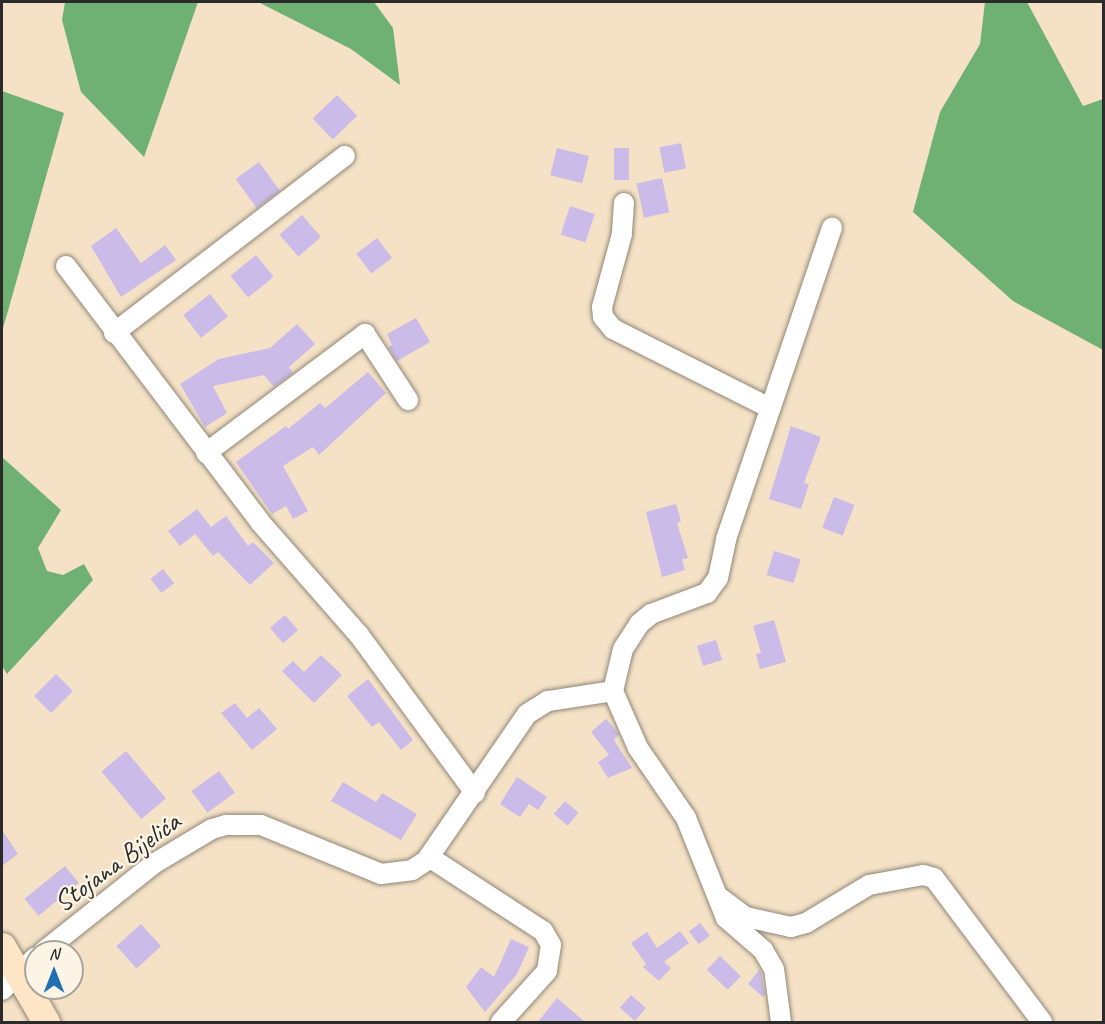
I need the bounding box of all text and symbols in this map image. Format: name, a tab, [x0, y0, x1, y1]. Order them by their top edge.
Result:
street label: Stojana Bijelića	[47, 805, 187, 919]
north arrow	[24, 940, 84, 1000]
text: N	[49, 944, 59, 964]

